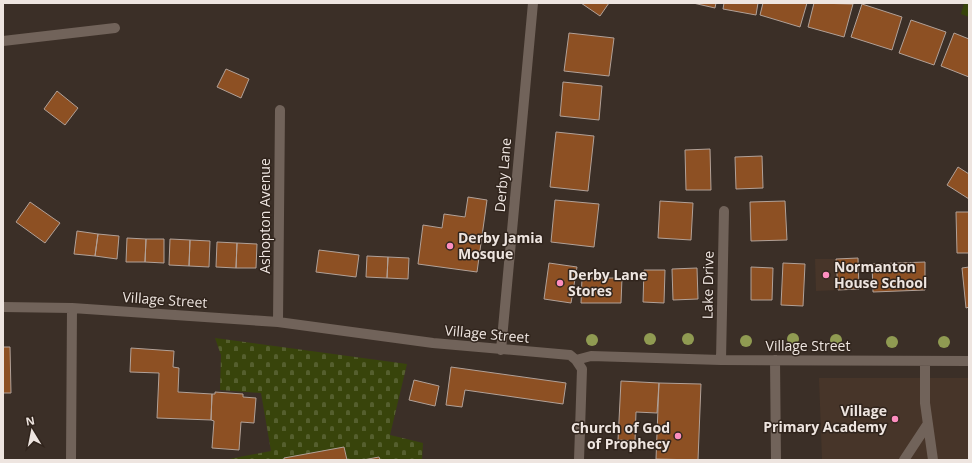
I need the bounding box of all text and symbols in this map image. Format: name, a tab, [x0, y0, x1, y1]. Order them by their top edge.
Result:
street label: Derby Lane	[490, 137, 515, 213]
street label: Ashopton Avenue	[255, 158, 274, 274]
place label: Derby Jamia Mosque	[458, 228, 543, 263]
marker: Derby Jamia Mosque	[445, 241, 455, 251]
street label: Lake Drive	[697, 251, 718, 319]
place label: Normanton House School	[834, 257, 927, 292]
place label: Derby Lane Stores	[568, 265, 647, 300]
marker: Normanton House School	[821, 270, 831, 280]
marker: Derby Lane Stores	[555, 278, 565, 288]
street label: Village Street	[122, 287, 208, 312]
street label: Village Street	[444, 320, 530, 347]
street label: Village Street	[766, 336, 850, 355]
place label: Village Primary Academy	[763, 401, 887, 436]
north arrow	[12, 411, 52, 451]
text: N	[24, 412, 36, 429]
marker: Village Primary Academy	[890, 414, 900, 424]
place label: Church of God of Prophecy	[571, 418, 670, 453]
marker: Church of God of Prophecy	[673, 431, 683, 441]

